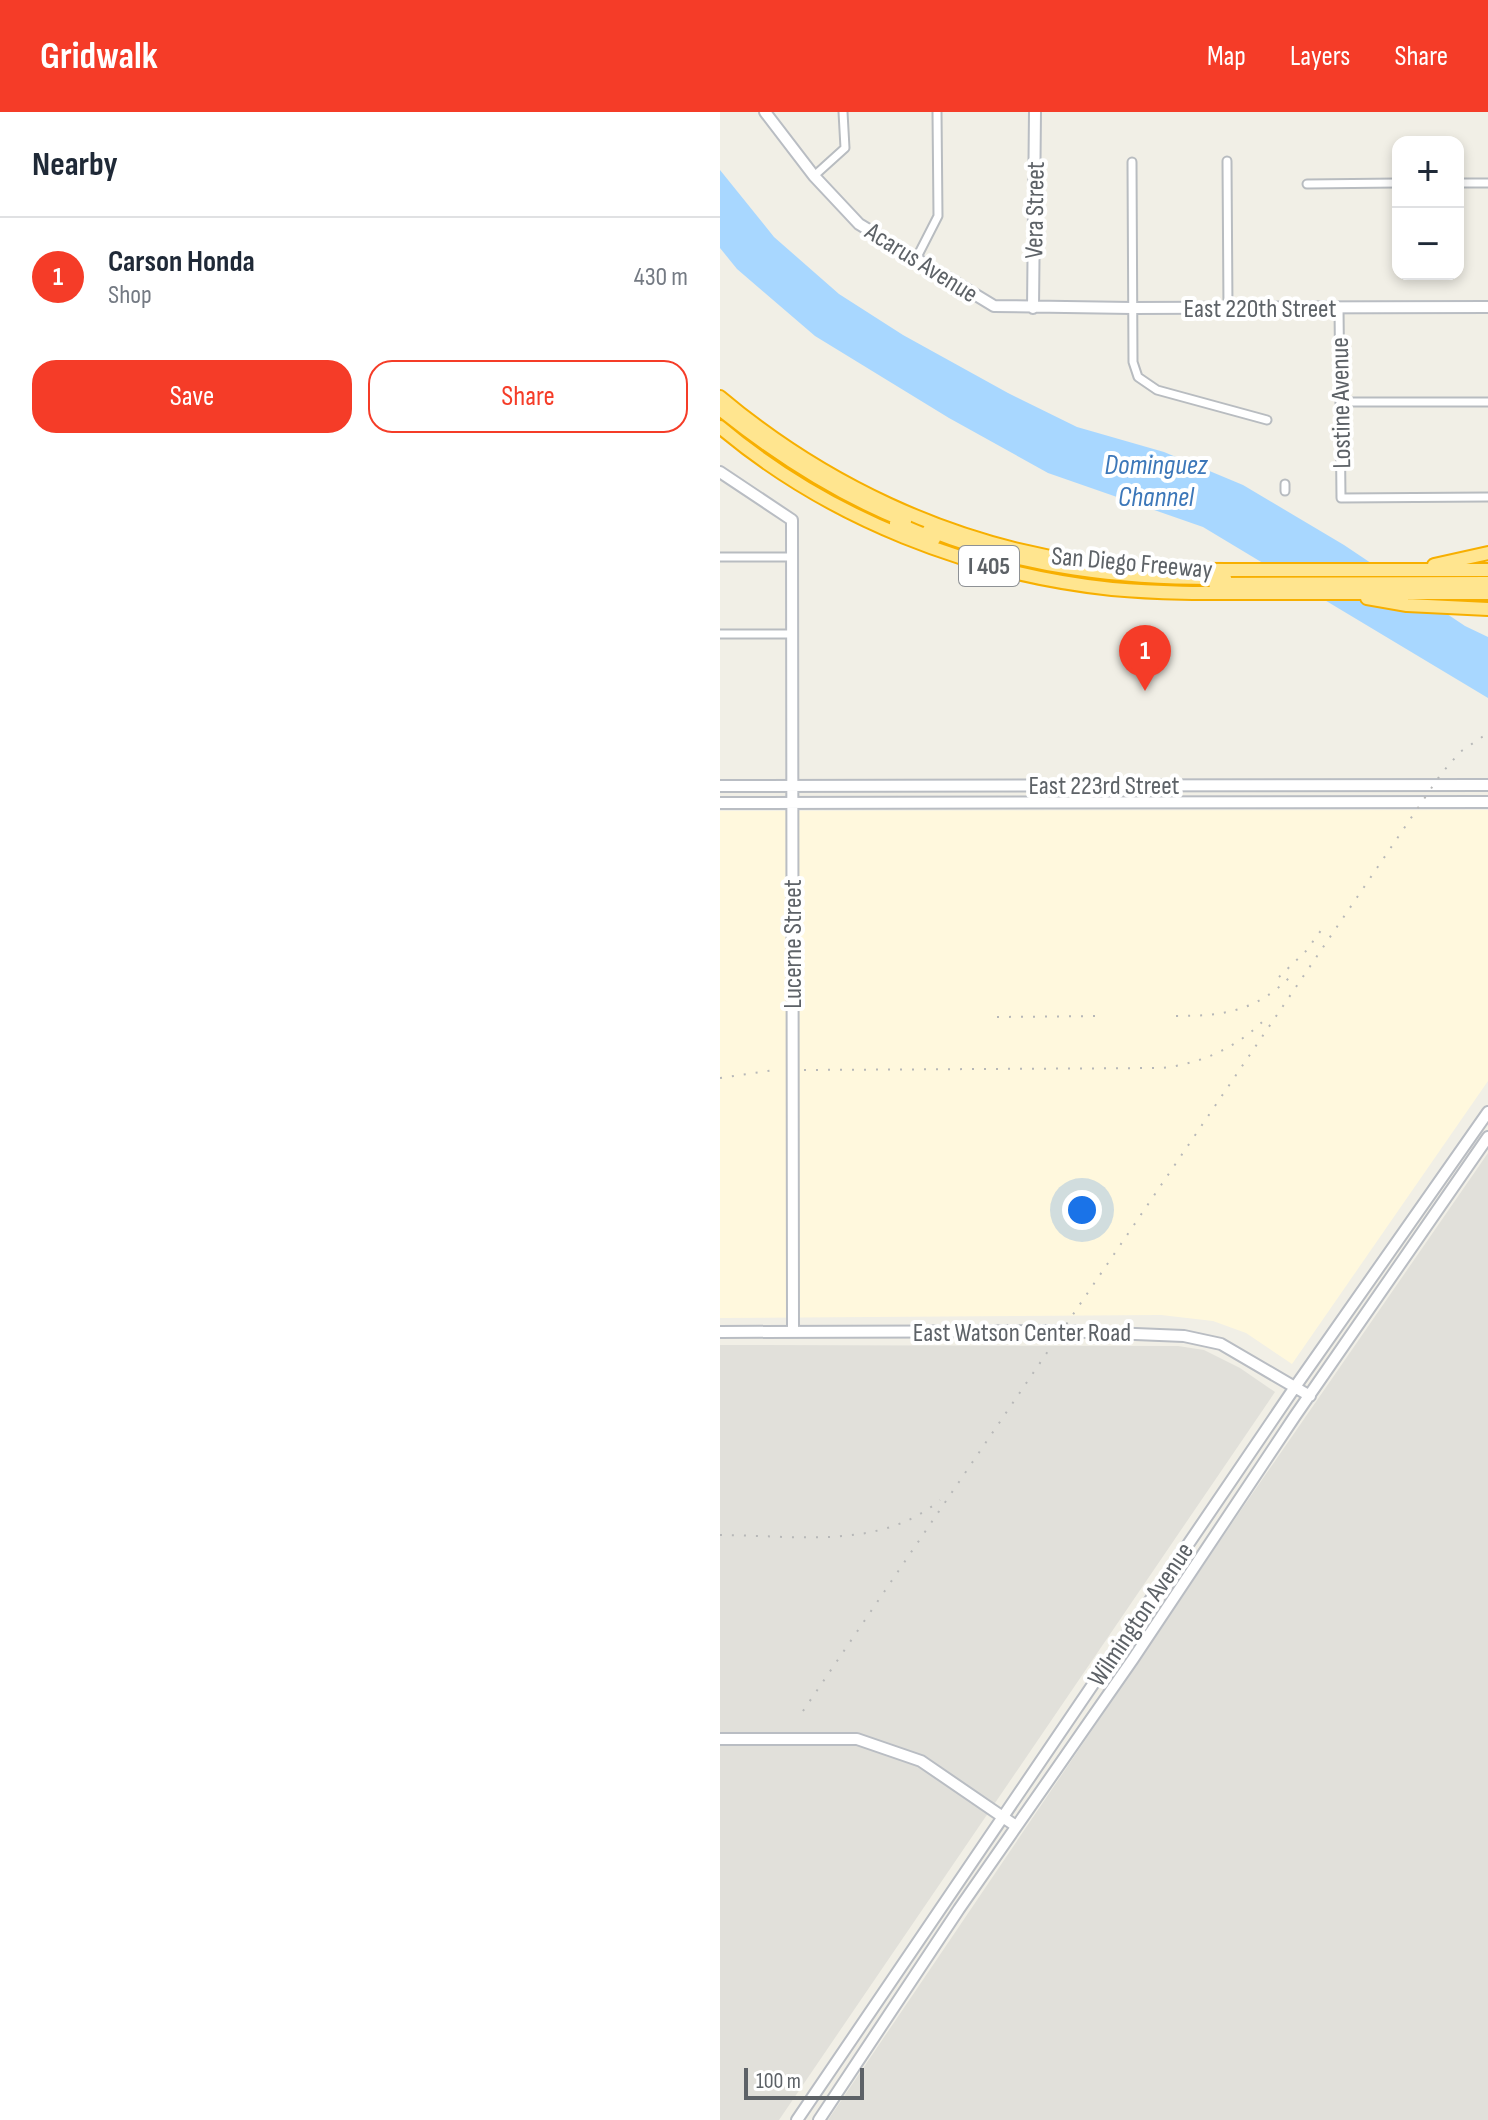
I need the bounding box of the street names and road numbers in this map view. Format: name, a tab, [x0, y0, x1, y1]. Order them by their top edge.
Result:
street label: Vera Street	[1019, 161, 1052, 259]
street label: Acarus Avenue	[858, 216, 983, 310]
street label: East 220th Street	[1184, 294, 1336, 325]
street label: Lostine Avenue	[1325, 337, 1358, 469]
street label: San Diego Freeway	[1050, 541, 1214, 586]
road number: I 405	[959, 546, 1019, 586]
street label: East 223rd Street	[1028, 771, 1180, 802]
street label: Lucerne Street	[778, 879, 809, 1009]
street label: East Watson Center Road	[913, 1318, 1131, 1349]
street label: Wilmington Avenue	[1082, 1537, 1201, 1693]

